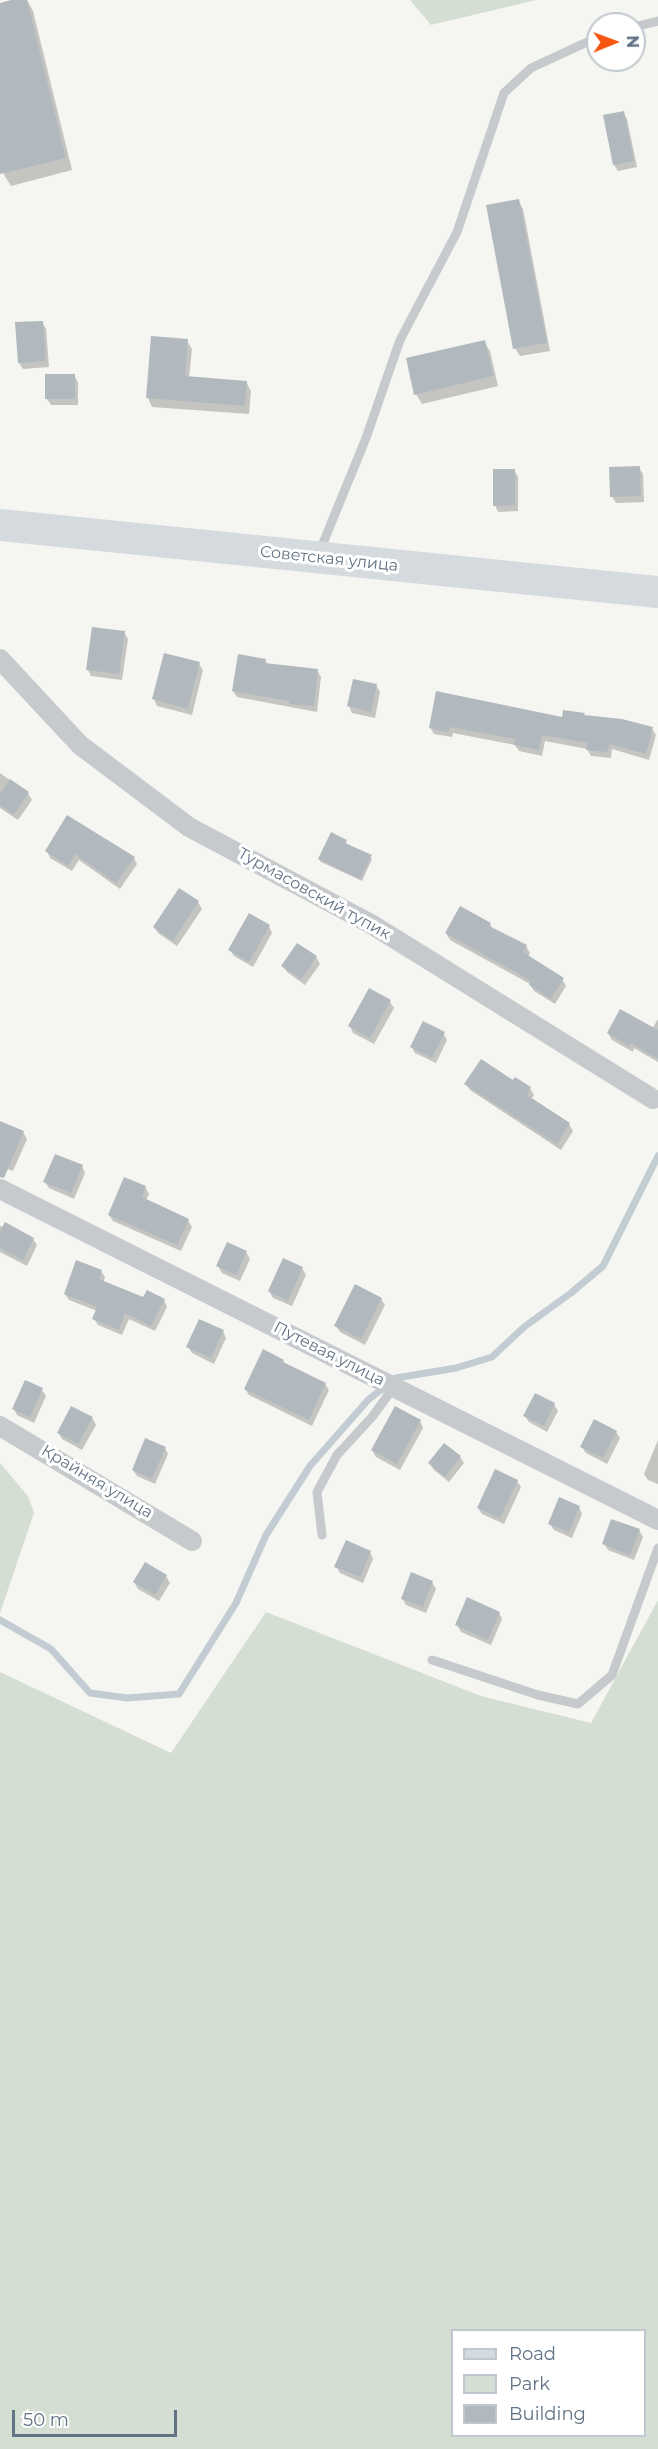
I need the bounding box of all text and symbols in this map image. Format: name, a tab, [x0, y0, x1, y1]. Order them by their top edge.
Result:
north arrow	[586, 12, 646, 72]
text: N	[623, 35, 642, 48]
street label: Советская улица	[259, 542, 399, 576]
street label: Турмасовский тупик	[234, 844, 394, 944]
street label: Путевая улица	[270, 1318, 388, 1390]
street label: Крайняя улица	[38, 1441, 156, 1523]
legend	[451, 2329, 646, 2437]
text: Road	[509, 2343, 556, 2365]
text: Park	[509, 2373, 550, 2395]
scale bar	[15, 2398, 180, 2436]
text: Building	[509, 2403, 586, 2425]
text: 50 m	[23, 2409, 69, 2431]

